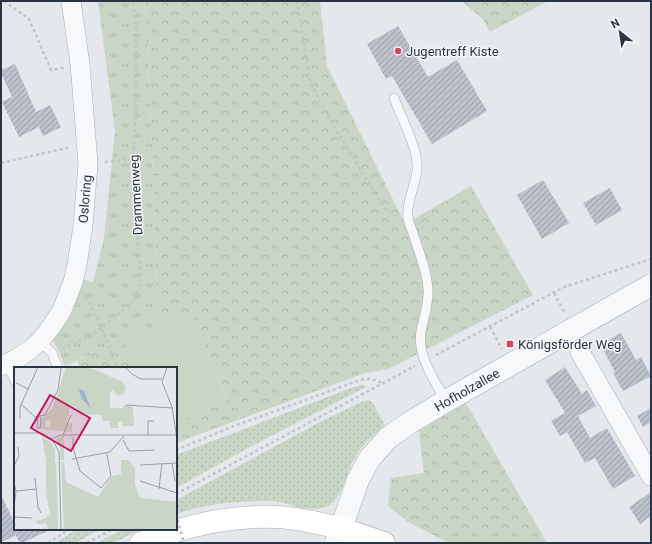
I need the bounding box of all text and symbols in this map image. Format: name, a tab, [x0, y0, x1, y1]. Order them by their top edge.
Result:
north arrow	[600, 12, 640, 52]
text: N	[609, 16, 622, 31]
place label: Jugentreff Kiste	[406, 44, 499, 59]
marker: Jugentreff Kiste	[393, 46, 403, 56]
street label: Drammenweg	[126, 154, 146, 236]
street label: Osloring	[75, 174, 95, 224]
place label: Königsförder Weg	[518, 337, 621, 352]
marker: Königsförder Weg	[505, 339, 515, 349]
street label: Hofholzallee	[432, 365, 502, 415]
inset map	[14, 367, 177, 530]

